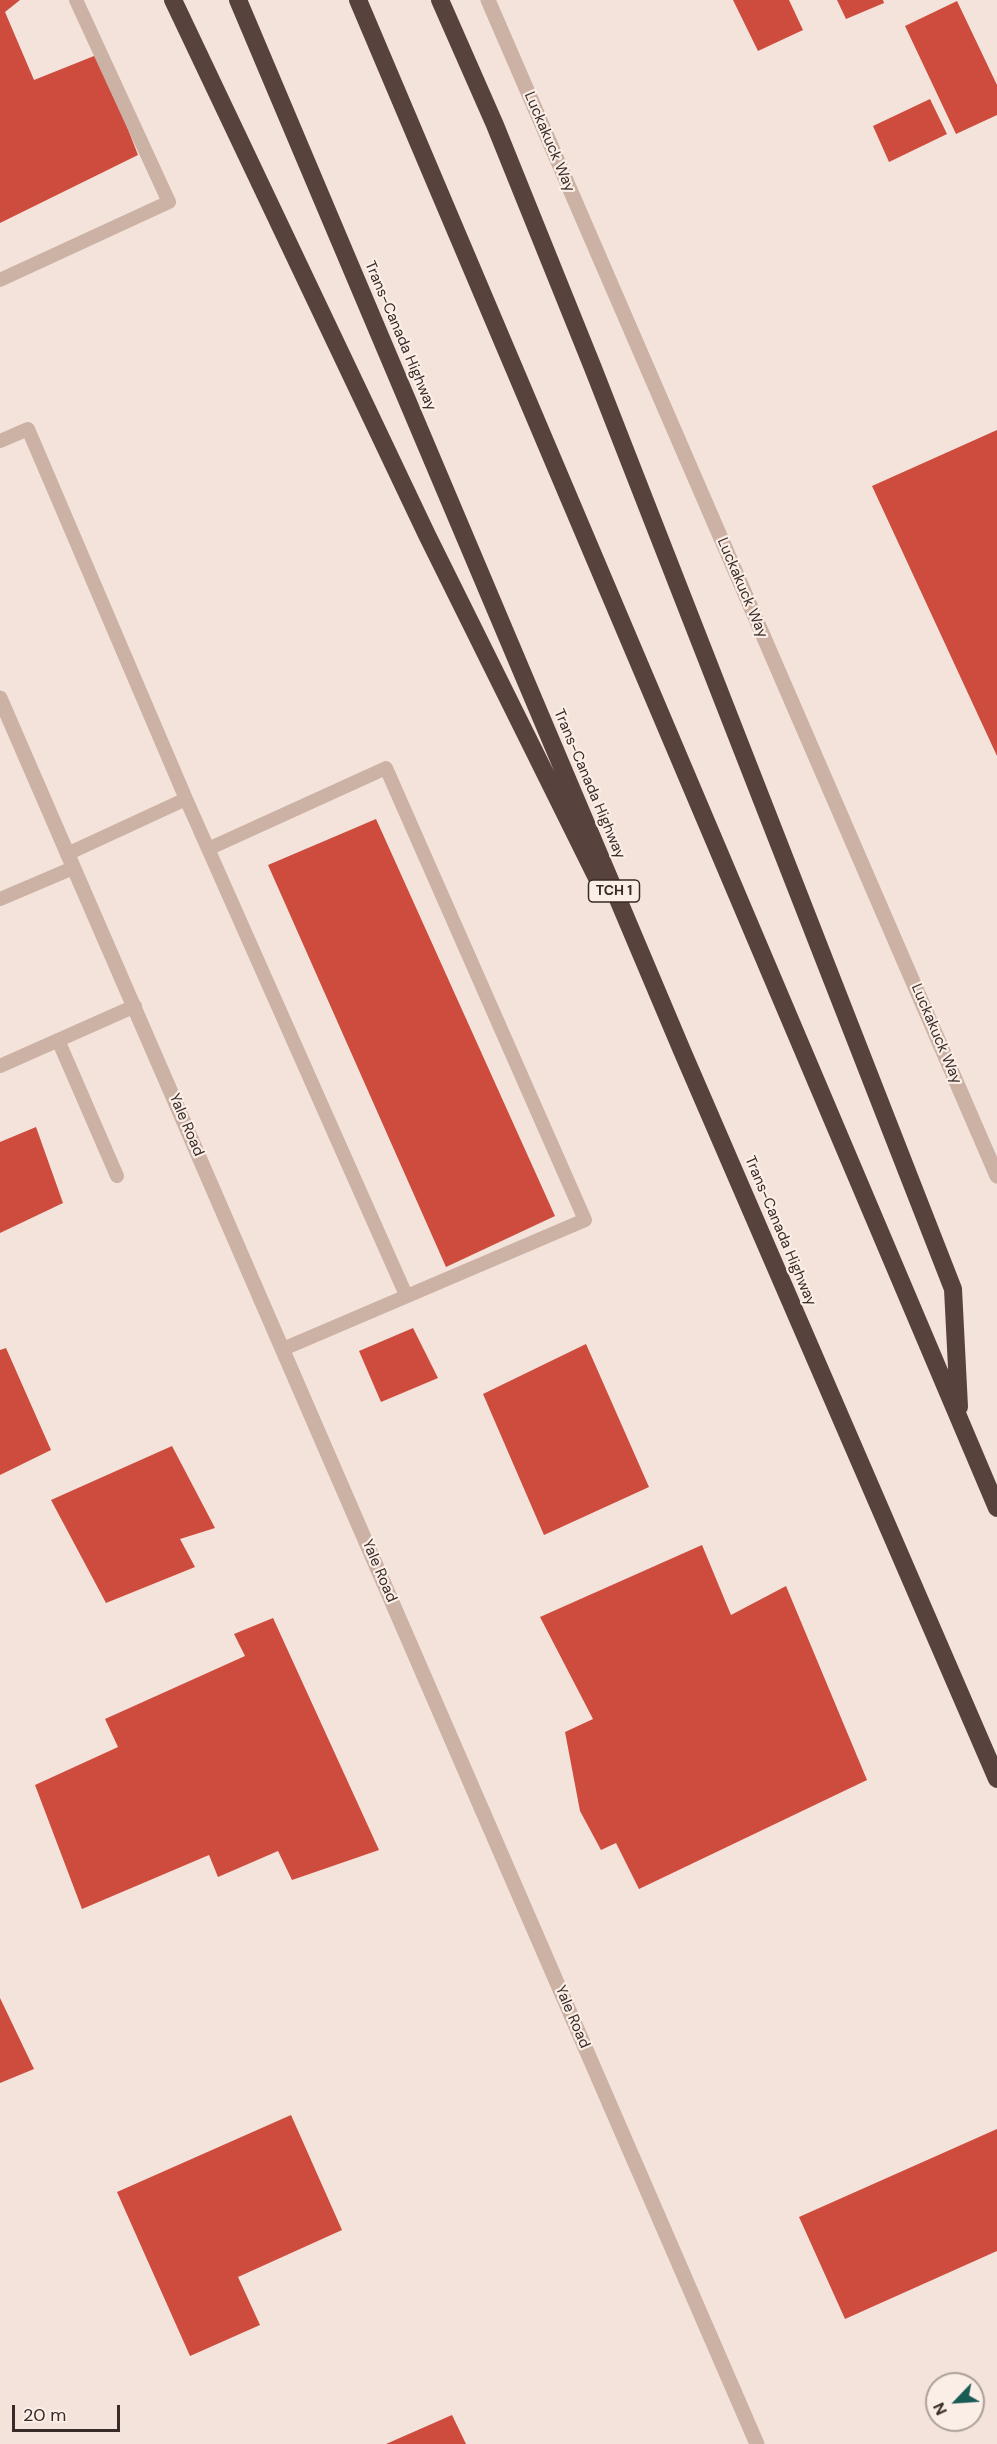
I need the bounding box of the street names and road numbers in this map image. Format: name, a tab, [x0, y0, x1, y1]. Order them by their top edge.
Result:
street label: Luckakuck Way	[520, 89, 578, 195]
street label: Trans-Canada Highway	[360, 258, 440, 414]
street label: Luckakuck Way	[713, 535, 771, 641]
street label: Trans-Canada Highway	[549, 706, 629, 862]
road number: TCH 1	[588, 880, 640, 902]
street label: Luckakuck Way	[907, 981, 965, 1087]
street label: Yale Road	[165, 1091, 207, 1159]
street label: Trans-Canada Highway	[740, 1153, 820, 1309]
street label: Yale Road	[358, 1537, 400, 1605]
street label: Yale Road	[551, 1983, 593, 2051]

